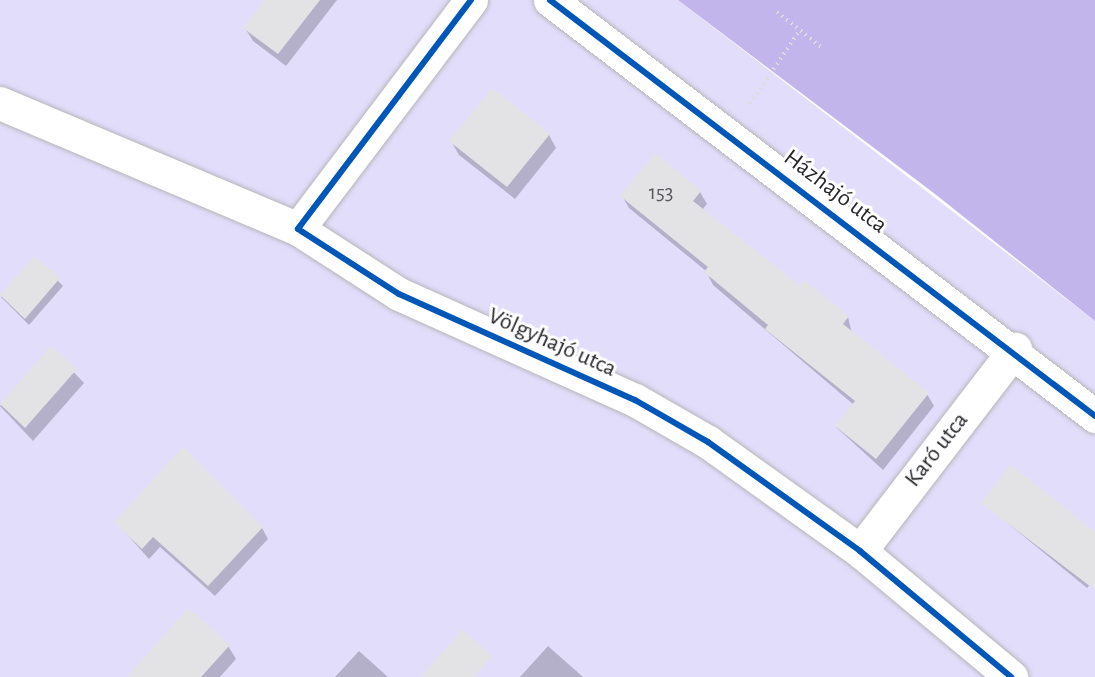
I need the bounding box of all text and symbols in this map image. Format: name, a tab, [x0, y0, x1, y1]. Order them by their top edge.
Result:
street label: Házhajó utca	[778, 144, 892, 240]
house number: 153	[649, 180, 673, 206]
street label: Völgyhajó utca	[483, 302, 621, 384]
street label: Karó utca	[899, 407, 975, 493]

